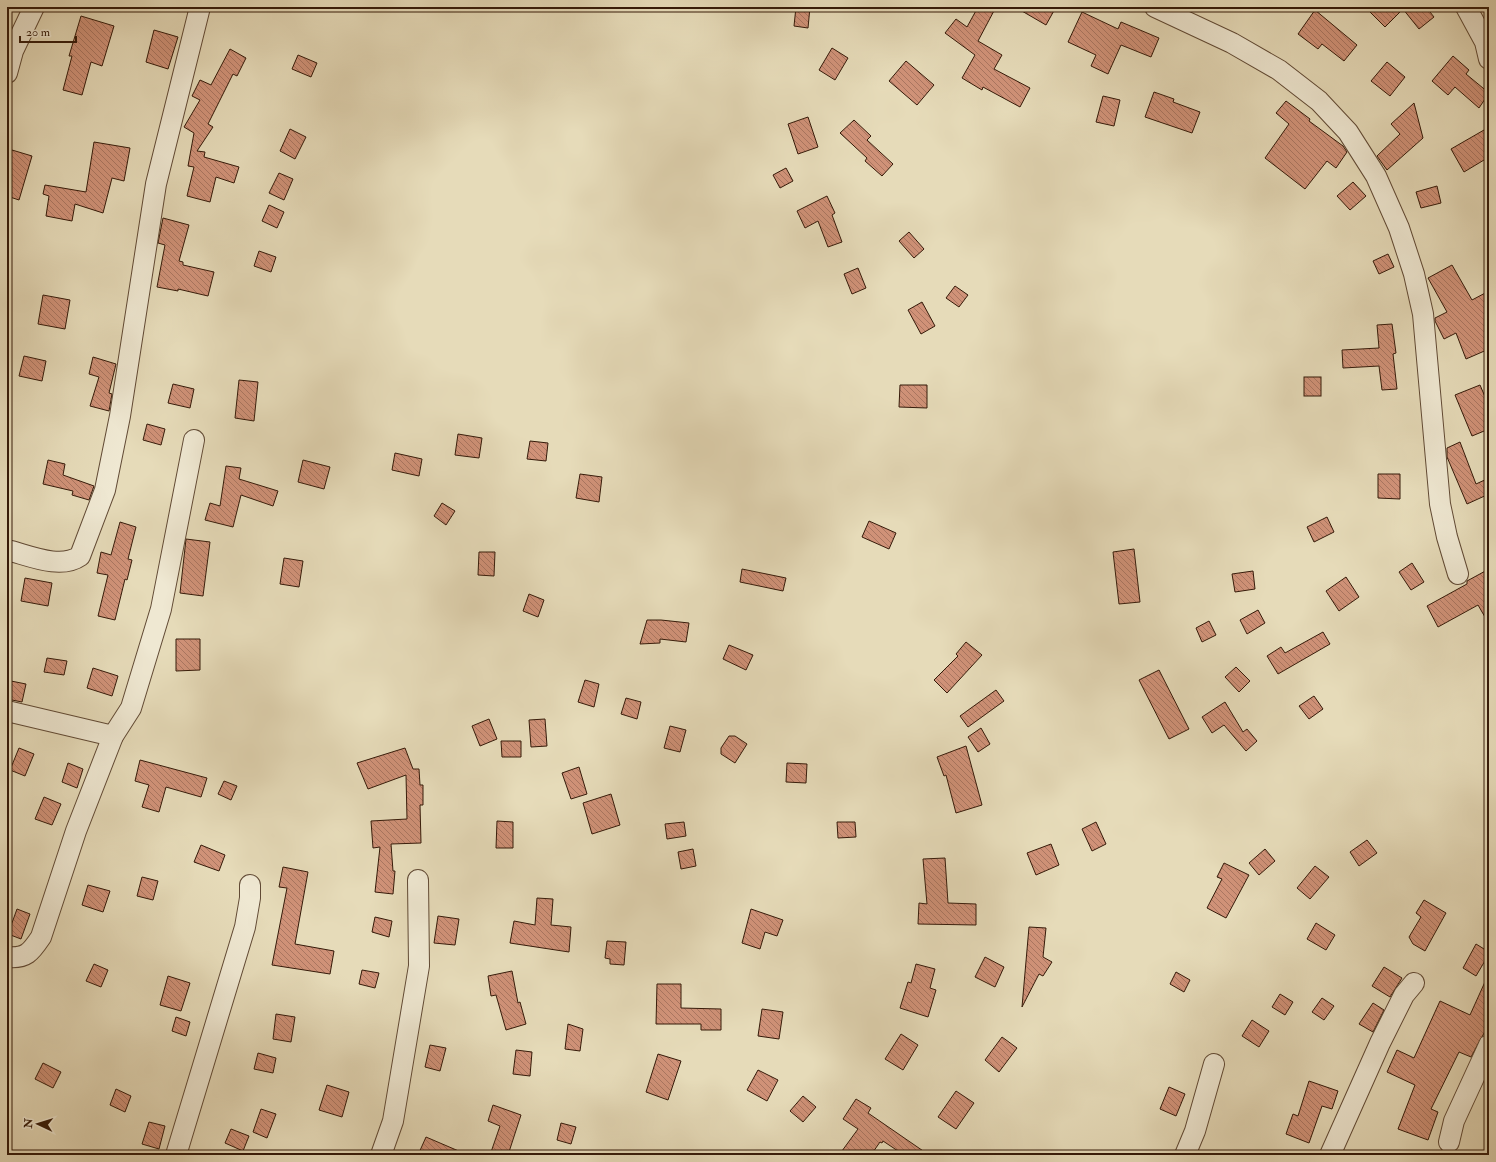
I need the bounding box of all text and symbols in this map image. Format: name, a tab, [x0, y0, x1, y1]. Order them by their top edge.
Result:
scale bar	[20, 18, 76, 44]
text: 20 m	[26, 25, 51, 40]
north arrow	[18, 1104, 58, 1144]
text: N	[22, 1117, 35, 1130]

